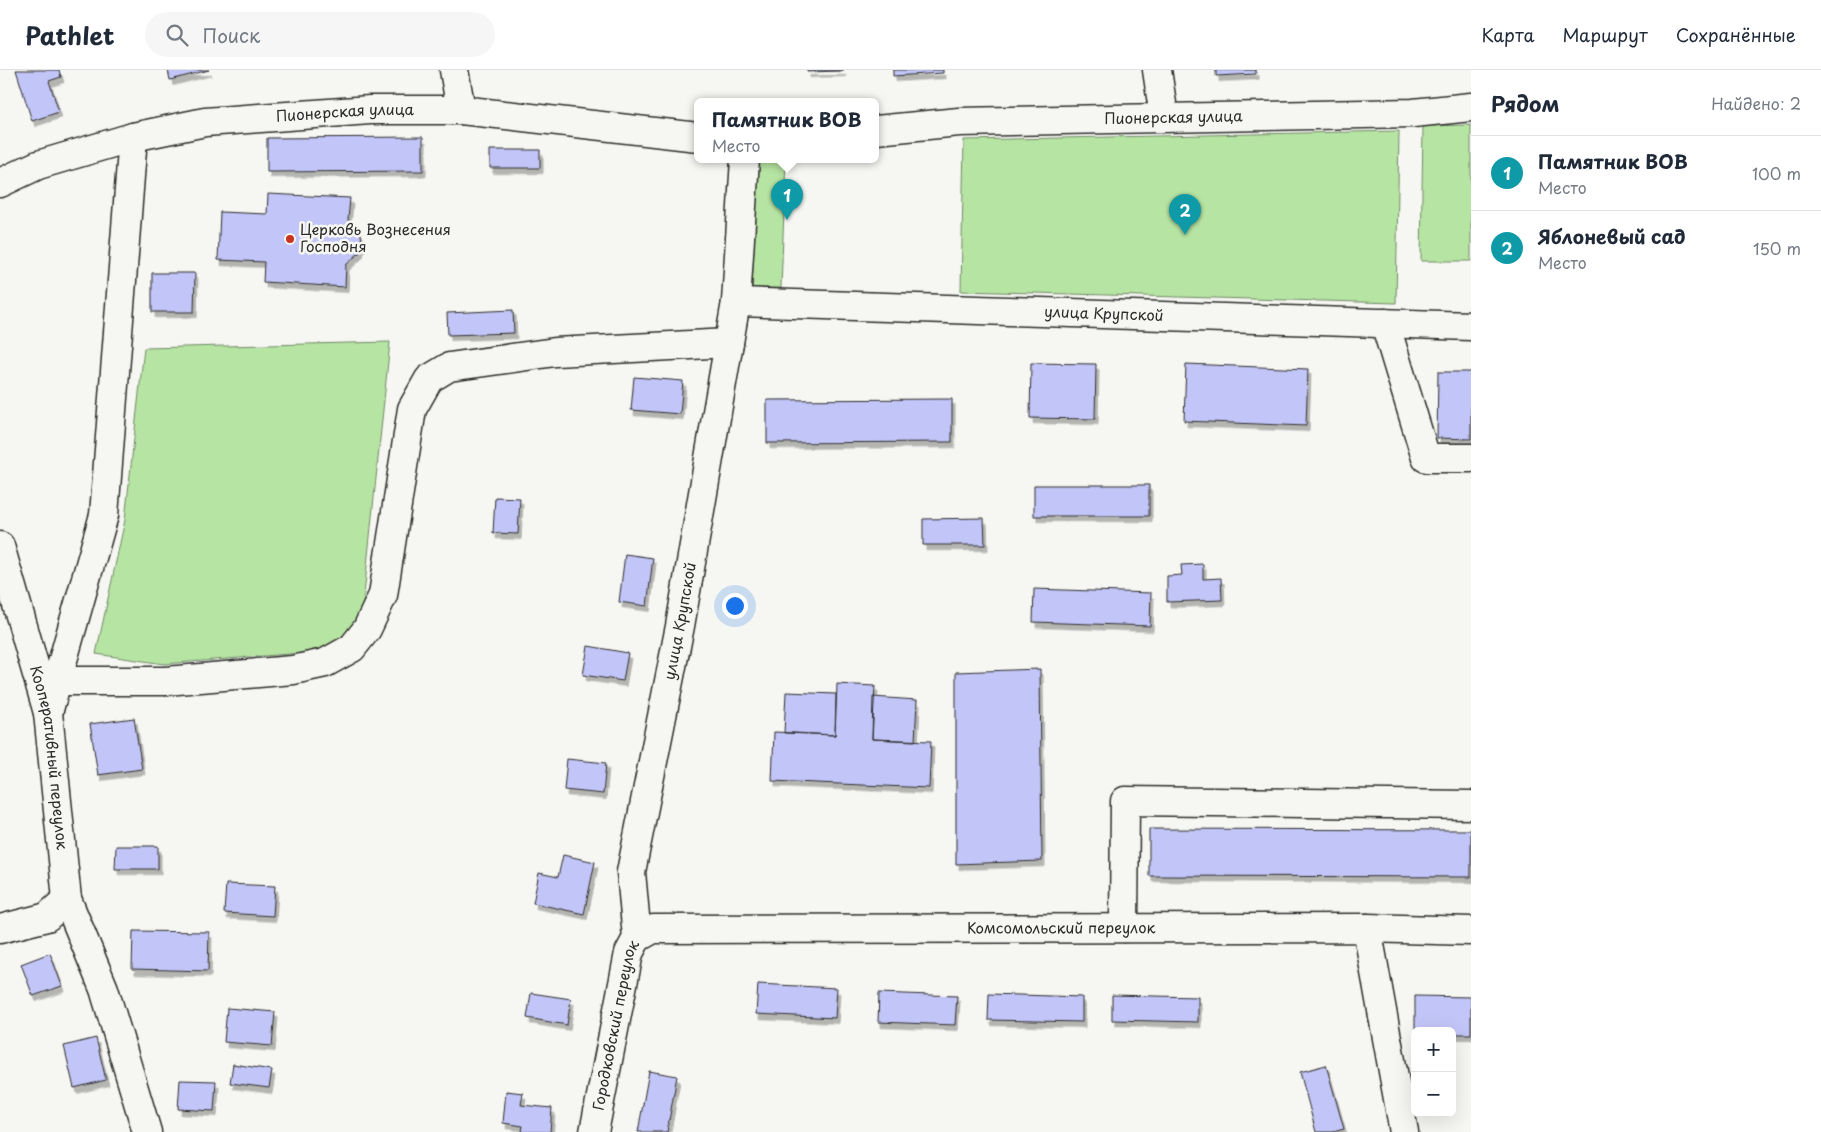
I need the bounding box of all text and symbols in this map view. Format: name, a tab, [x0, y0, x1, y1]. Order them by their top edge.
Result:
search box	[145, 12, 495, 57]
text: Pathlet	[25, 17, 115, 53]
icon: search	[163, 21, 191, 49]
text: Поиск	[203, 21, 260, 49]
text: Карта	[1482, 21, 1534, 48]
text: Маршрут	[1562, 21, 1648, 48]
text: Сохранённые	[1676, 21, 1796, 48]
text: Рядом	[1491, 87, 1559, 119]
text: Найдено: 2	[1711, 91, 1801, 115]
street label: Пионерская улица	[275, 97, 415, 127]
popup	[694, 98, 879, 163]
street label: Пионерская улица	[1104, 103, 1243, 129]
text: Памятник ВОВ	[712, 105, 861, 133]
text: Место	[712, 133, 760, 157]
text: Памятник ВОВ	[1538, 147, 1688, 175]
text: 1	[1503, 161, 1511, 185]
text: 100 m	[1752, 161, 1801, 185]
text: Место	[1538, 175, 1587, 199]
pin: 1	[771, 179, 803, 220]
pin: 2	[1169, 194, 1201, 235]
place label: Церковь Вознесения Господня	[300, 217, 451, 257]
text: Яблоневый сад	[1538, 222, 1685, 250]
marker: Церковь Вознесения Господня	[284, 233, 296, 245]
text: 2	[1501, 236, 1513, 260]
text: 150 m	[1753, 236, 1801, 260]
text: Место	[1538, 250, 1587, 274]
street label: улица Крупской	[1044, 299, 1164, 326]
street label: улица Крупской	[657, 560, 701, 682]
your location	[722, 593, 748, 619]
street label: Кооперативный переулок	[25, 662, 75, 851]
street label: Комсомольский переулок	[967, 915, 1155, 939]
street label: Городковский переулок	[586, 935, 644, 1112]
map controls	[1411, 1027, 1456, 1117]
button: +	[1411, 1027, 1456, 1072]
button: −	[1411, 1072, 1456, 1117]

